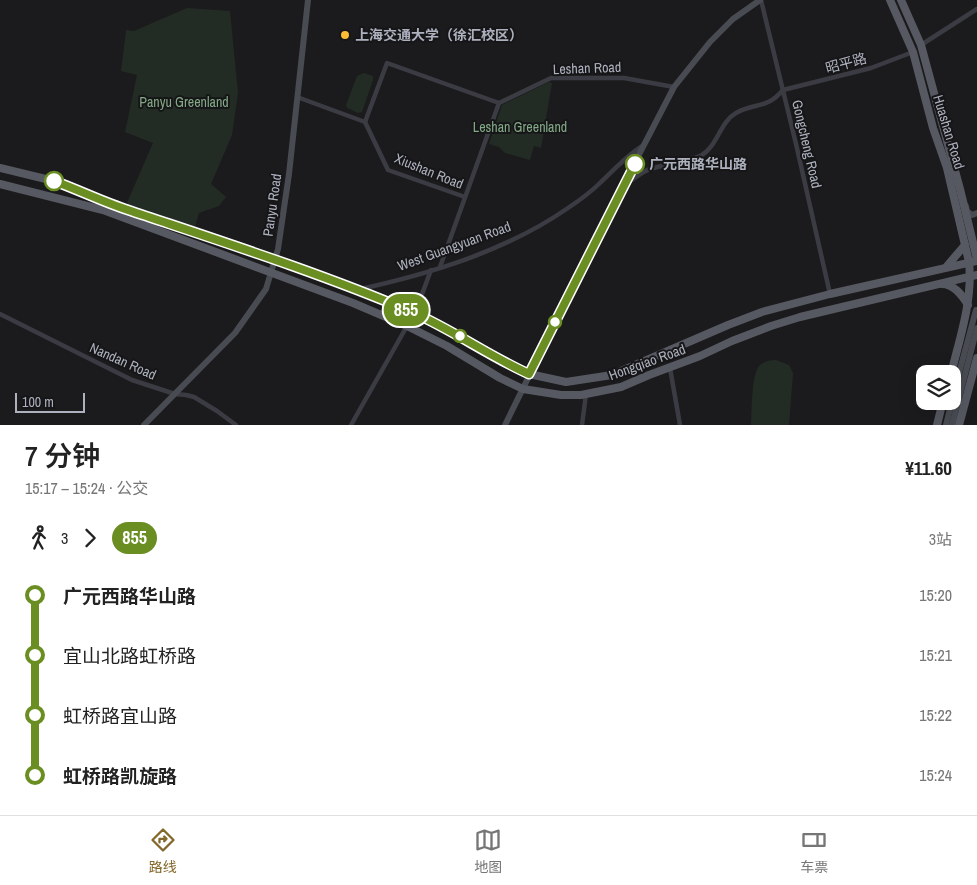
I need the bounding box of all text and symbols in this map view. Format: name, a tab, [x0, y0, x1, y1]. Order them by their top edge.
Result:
place label: 上海交通大学（徐汇校区）	[355, 26, 523, 44]
marker: 上海交通大学（徐汇校区）	[339, 29, 351, 41]
street label: 昭平路	[823, 49, 869, 77]
street label: Leshan Road	[553, 58, 621, 78]
park label: Panyu Greenland	[139, 93, 229, 111]
street label: Huashan Road	[929, 93, 969, 171]
street label: Gongcheng Road	[788, 98, 826, 190]
park label: Leshan Greenland	[473, 118, 567, 136]
street label: Xiushan Road	[392, 149, 466, 193]
marker: 广元西路华山路	[625, 154, 645, 174]
place label: 广元西路华山路	[649, 155, 747, 173]
unlabelled marker	[44, 171, 64, 191]
street label: Panyu Road	[259, 172, 285, 238]
street label: West Guangyuan Road	[395, 217, 513, 275]
line badge: 855	[377, 294, 435, 326]
text: 855	[394, 297, 418, 322]
unlabelled marker	[548, 315, 562, 329]
unlabelled marker	[453, 329, 467, 343]
street label: Nandan Road	[87, 338, 159, 384]
street label: Hongqiao Road	[606, 340, 688, 384]
map controls	[916, 365, 961, 410]
button: layers	[916, 365, 961, 410]
scale bar	[15, 390, 85, 413]
text: 100 m	[22, 393, 54, 411]
text: 7 分钟	[25, 437, 100, 475]
text: ¥11.60	[905, 455, 952, 481]
text: 15:17 – 15:24 · 公交	[25, 477, 148, 499]
icon: walk	[25, 524, 53, 552]
icon: forward	[76, 524, 104, 552]
text: 855	[122, 525, 147, 550]
text: 3	[61, 527, 68, 549]
text: 3站	[929, 528, 952, 550]
text: 广元西路华山路	[63, 583, 196, 609]
text: 15:20	[919, 584, 952, 606]
text: 宜山北路虹桥路	[63, 643, 196, 669]
text: 15:21	[919, 644, 952, 666]
text: 虹桥路宜山路	[63, 703, 177, 729]
text: 15:22	[919, 704, 952, 726]
text: 虹桥路凯旋路	[63, 763, 177, 789]
text: 15:24	[919, 764, 952, 786]
tab: 路线	[149, 826, 177, 876]
tab: 地图	[474, 826, 502, 876]
tab: 车票	[800, 826, 828, 876]

